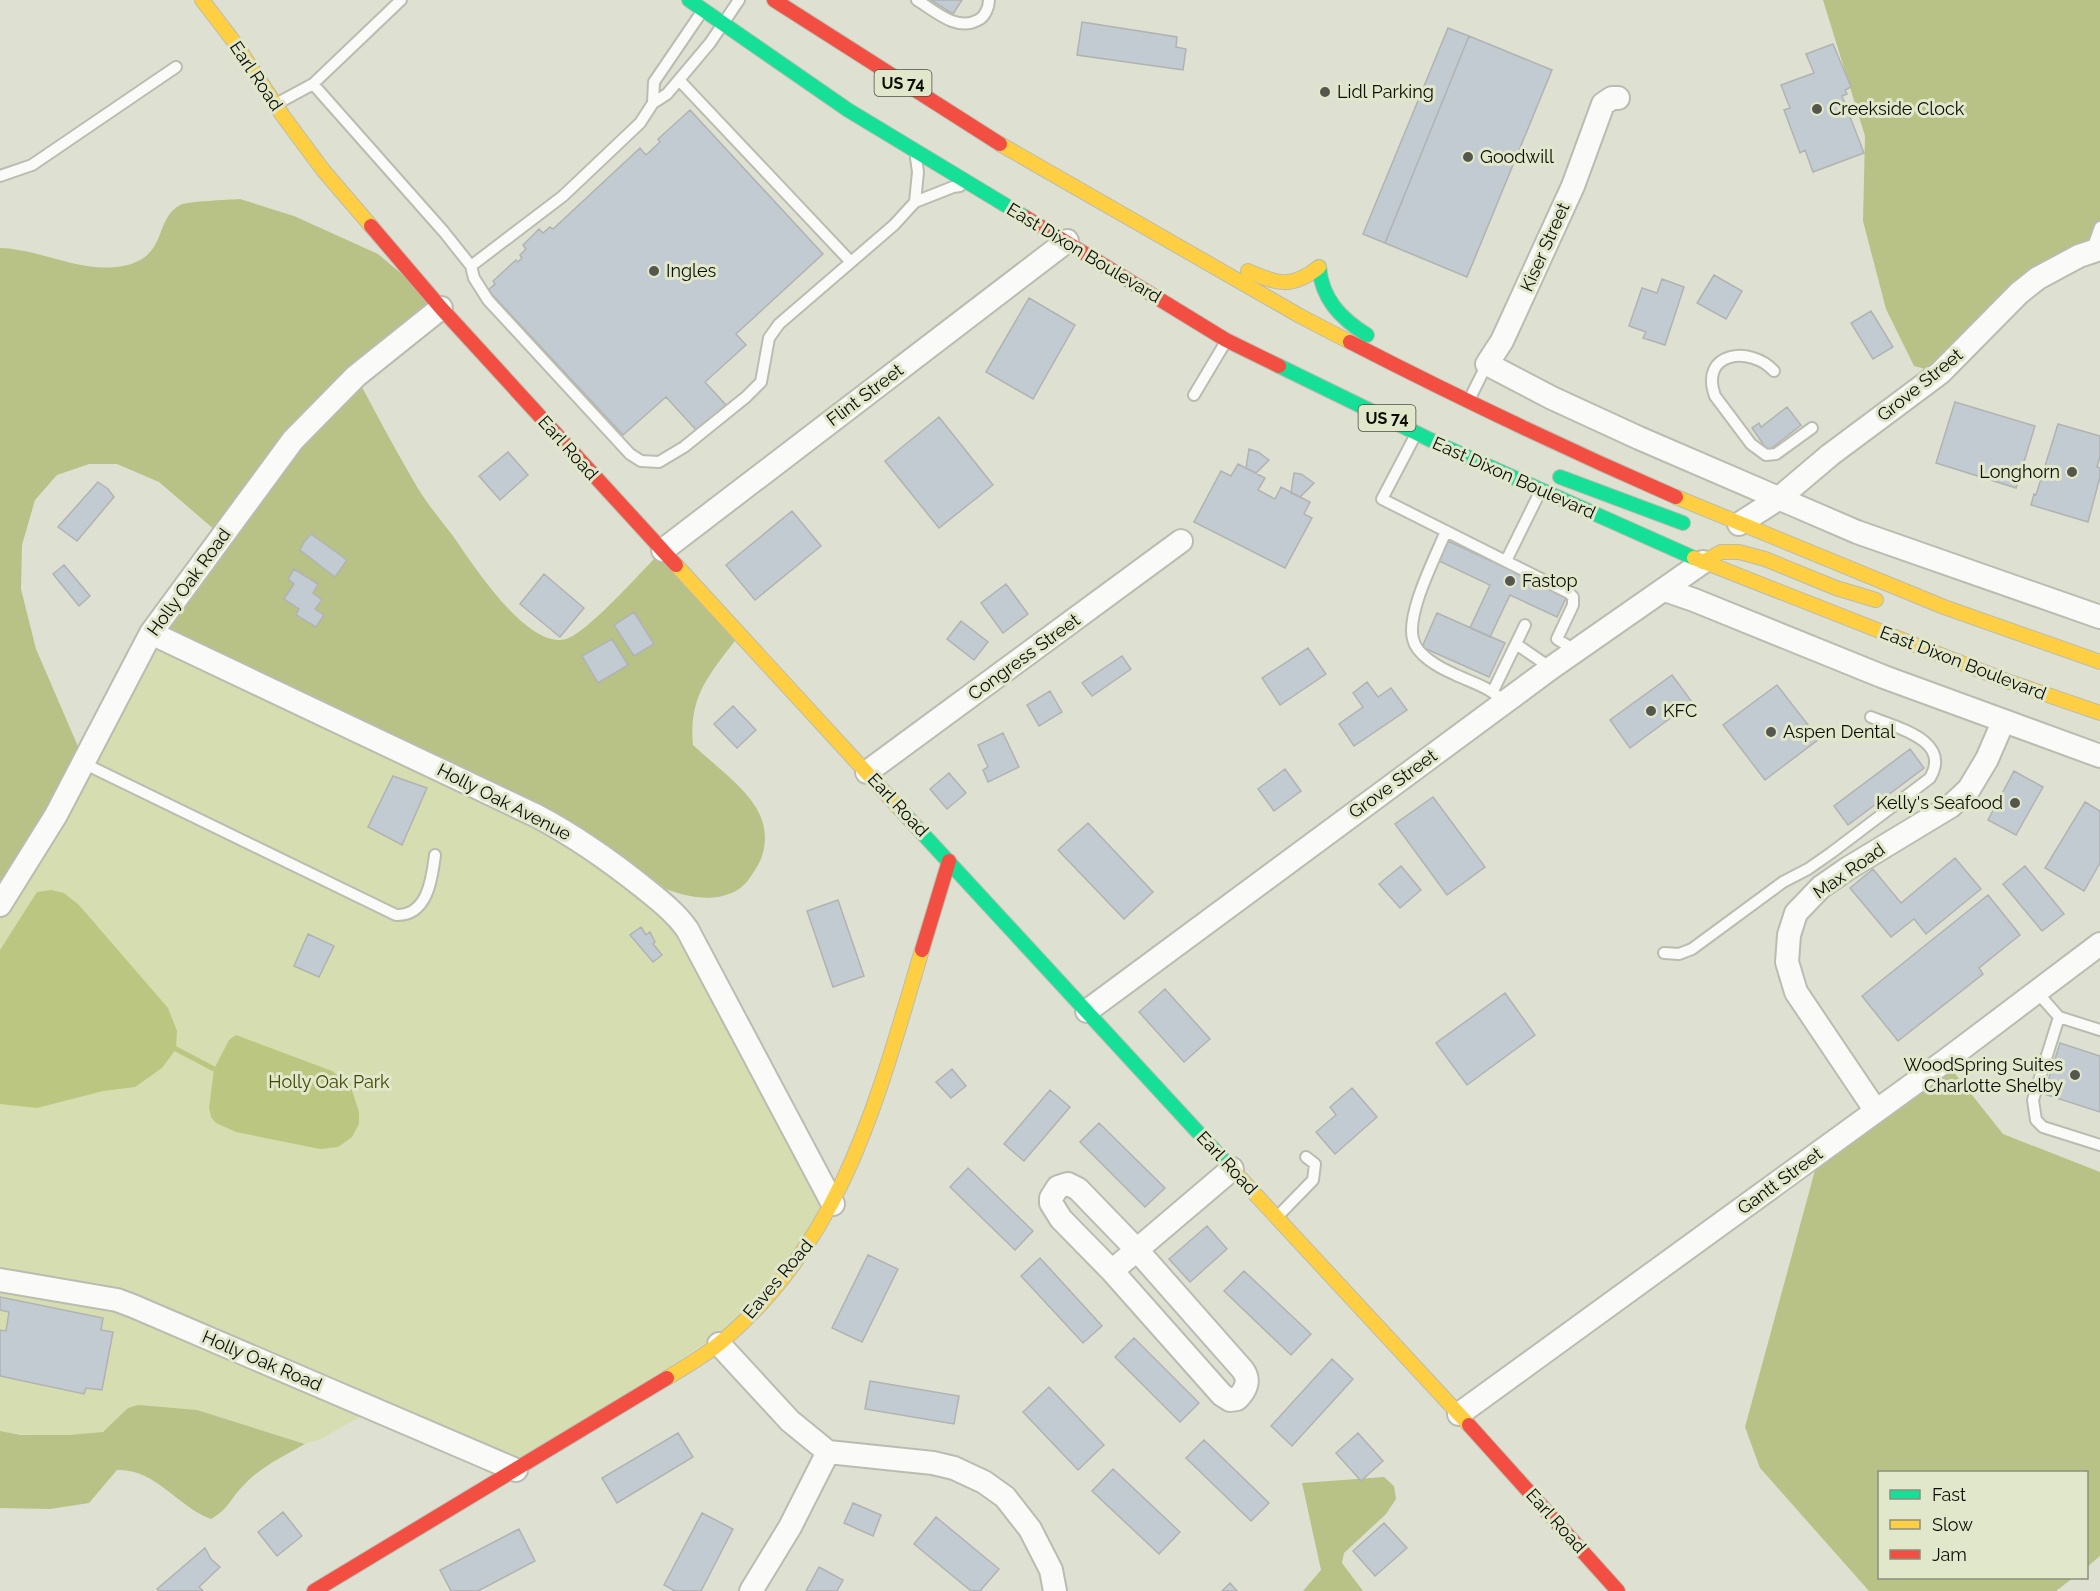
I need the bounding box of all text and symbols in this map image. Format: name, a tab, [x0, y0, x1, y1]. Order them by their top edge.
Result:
street label: Earl Road	[226, 37, 287, 114]
road number: US 74	[874, 70, 932, 96]
place label: Lidl Parking	[1337, 81, 1434, 102]
marker: Lidl Parking	[1318, 85, 1332, 99]
place label: Creekside Clock	[1829, 98, 1965, 119]
marker: Creekside Clock	[1810, 102, 1824, 116]
place label: Goodwill	[1480, 146, 1554, 167]
marker: Goodwill	[1461, 150, 1475, 164]
street label: East Dixon Boulevard	[1003, 198, 1165, 307]
street label: Kiser Street	[1516, 199, 1573, 295]
place label: Ingles	[666, 260, 717, 281]
marker: Ingles	[647, 264, 661, 278]
street label: Grove Street	[1873, 344, 1967, 425]
street label: Flint Street	[822, 359, 907, 430]
road number: US 74	[1358, 405, 1416, 431]
street label: Earl Road	[534, 411, 603, 484]
street label: East Dixon Boulevard	[1429, 432, 1599, 523]
place label: Longhorn	[1979, 461, 2060, 482]
marker: Longhorn	[2065, 465, 2079, 479]
street label: Holly Oak Road	[143, 524, 235, 640]
place label: Fastop	[1522, 570, 1578, 591]
marker: Fastop	[1503, 574, 1517, 588]
street label: Congress Street	[964, 609, 1084, 704]
street label: East Dixon Boulevard	[1877, 621, 2049, 704]
place label: KFC	[1663, 700, 1697, 721]
marker: KFC	[1644, 704, 1658, 718]
place label: Aspen Dental	[1783, 721, 1895, 742]
marker: Aspen Dental	[1764, 725, 1778, 739]
street label: Grove Street	[1345, 745, 1441, 823]
street label: Holly Oak Avenue	[434, 759, 575, 845]
street label: Earl Road	[864, 769, 933, 841]
place label: Kelly's Seafood	[1876, 792, 2003, 813]
marker: Kelly's Seafood	[2008, 796, 2022, 810]
street label: Max Road	[1809, 838, 1888, 903]
place label: WoodSpring Suites Charlotte Shelby	[1904, 1054, 2063, 1096]
marker: WoodSpring Suites Charlotte Shelby	[2068, 1068, 2082, 1082]
park label: Holly Oak Park	[268, 1071, 390, 1092]
street label: Earl Road	[1193, 1127, 1262, 1199]
street label: Gantt Street	[1733, 1143, 1826, 1218]
street label: Eaves Road	[738, 1235, 817, 1322]
street label: Holly Oak Road	[199, 1326, 325, 1395]
legend	[1878, 1471, 2088, 1579]
street label: Earl Road	[1522, 1484, 1591, 1557]
text: Fast	[1932, 1484, 1966, 1505]
text: Slow	[1932, 1514, 1973, 1535]
text: Jam	[1932, 1544, 1967, 1565]

